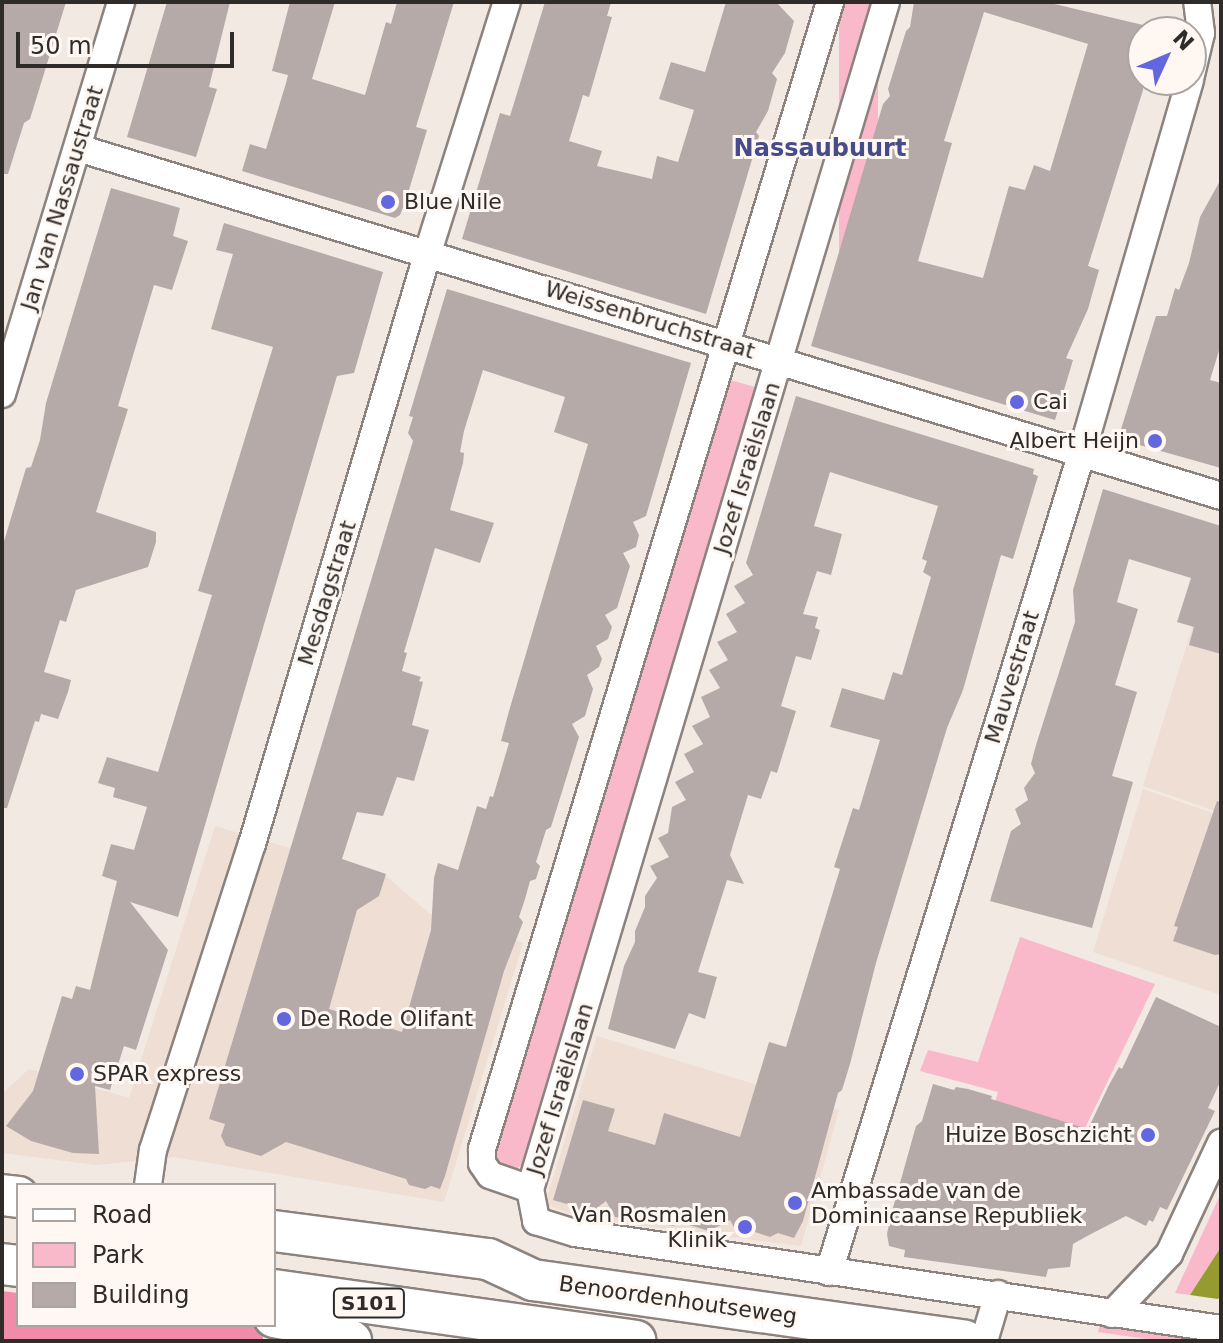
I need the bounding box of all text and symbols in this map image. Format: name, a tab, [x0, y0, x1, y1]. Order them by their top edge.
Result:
scale bar	[20, 16, 238, 66]
north arrow	[1127, 16, 1207, 96]
text: N	[1168, 25, 1199, 56]
text: 50 m	[30, 32, 92, 60]
street label: Jan van Nassaustraat	[15, 83, 109, 313]
district label: Nassaubuurt	[734, 135, 906, 163]
place label: Blue Nile	[404, 189, 502, 215]
marker: Blue Nile	[379, 193, 397, 211]
street label: Weissenbruchstraat	[542, 275, 758, 365]
street label: Jozef Israëlslaan	[708, 379, 786, 557]
place label: Cai	[1033, 389, 1068, 415]
marker: Cai	[1008, 393, 1026, 411]
place label: Albert Heijn	[1009, 428, 1139, 454]
marker: Albert Heijn	[1146, 432, 1164, 450]
street label: Mesdagstraat	[292, 517, 362, 669]
street label: Mauvestraat	[979, 607, 1045, 747]
street label: Jozef Israëlslaan	[521, 1000, 599, 1178]
place label: De Rode Olifant	[300, 1006, 473, 1032]
marker: De Rode Olifant	[275, 1010, 293, 1028]
place label: SPAR express	[93, 1061, 241, 1087]
marker: SPAR express	[68, 1065, 86, 1083]
place label: Huize Boschzicht	[945, 1122, 1132, 1148]
marker: Huize Boschzicht	[1139, 1126, 1157, 1144]
place label: Ambassade van de Dominicaanse Republiek	[811, 1177, 1082, 1228]
legend	[16, 1183, 276, 1327]
marker: Ambassade van de Dominicaanse Republiek	[786, 1194, 804, 1212]
text: Road	[92, 1201, 152, 1229]
place label: Van Rosmalen Klinik	[572, 1201, 727, 1252]
marker: Van Rosmalen Klinik	[734, 1216, 756, 1238]
text: Park	[92, 1241, 144, 1269]
street label: Benoordenhoutseweg	[557, 1270, 799, 1330]
text: Building	[92, 1281, 189, 1309]
road number: S101	[331, 1287, 407, 1319]

